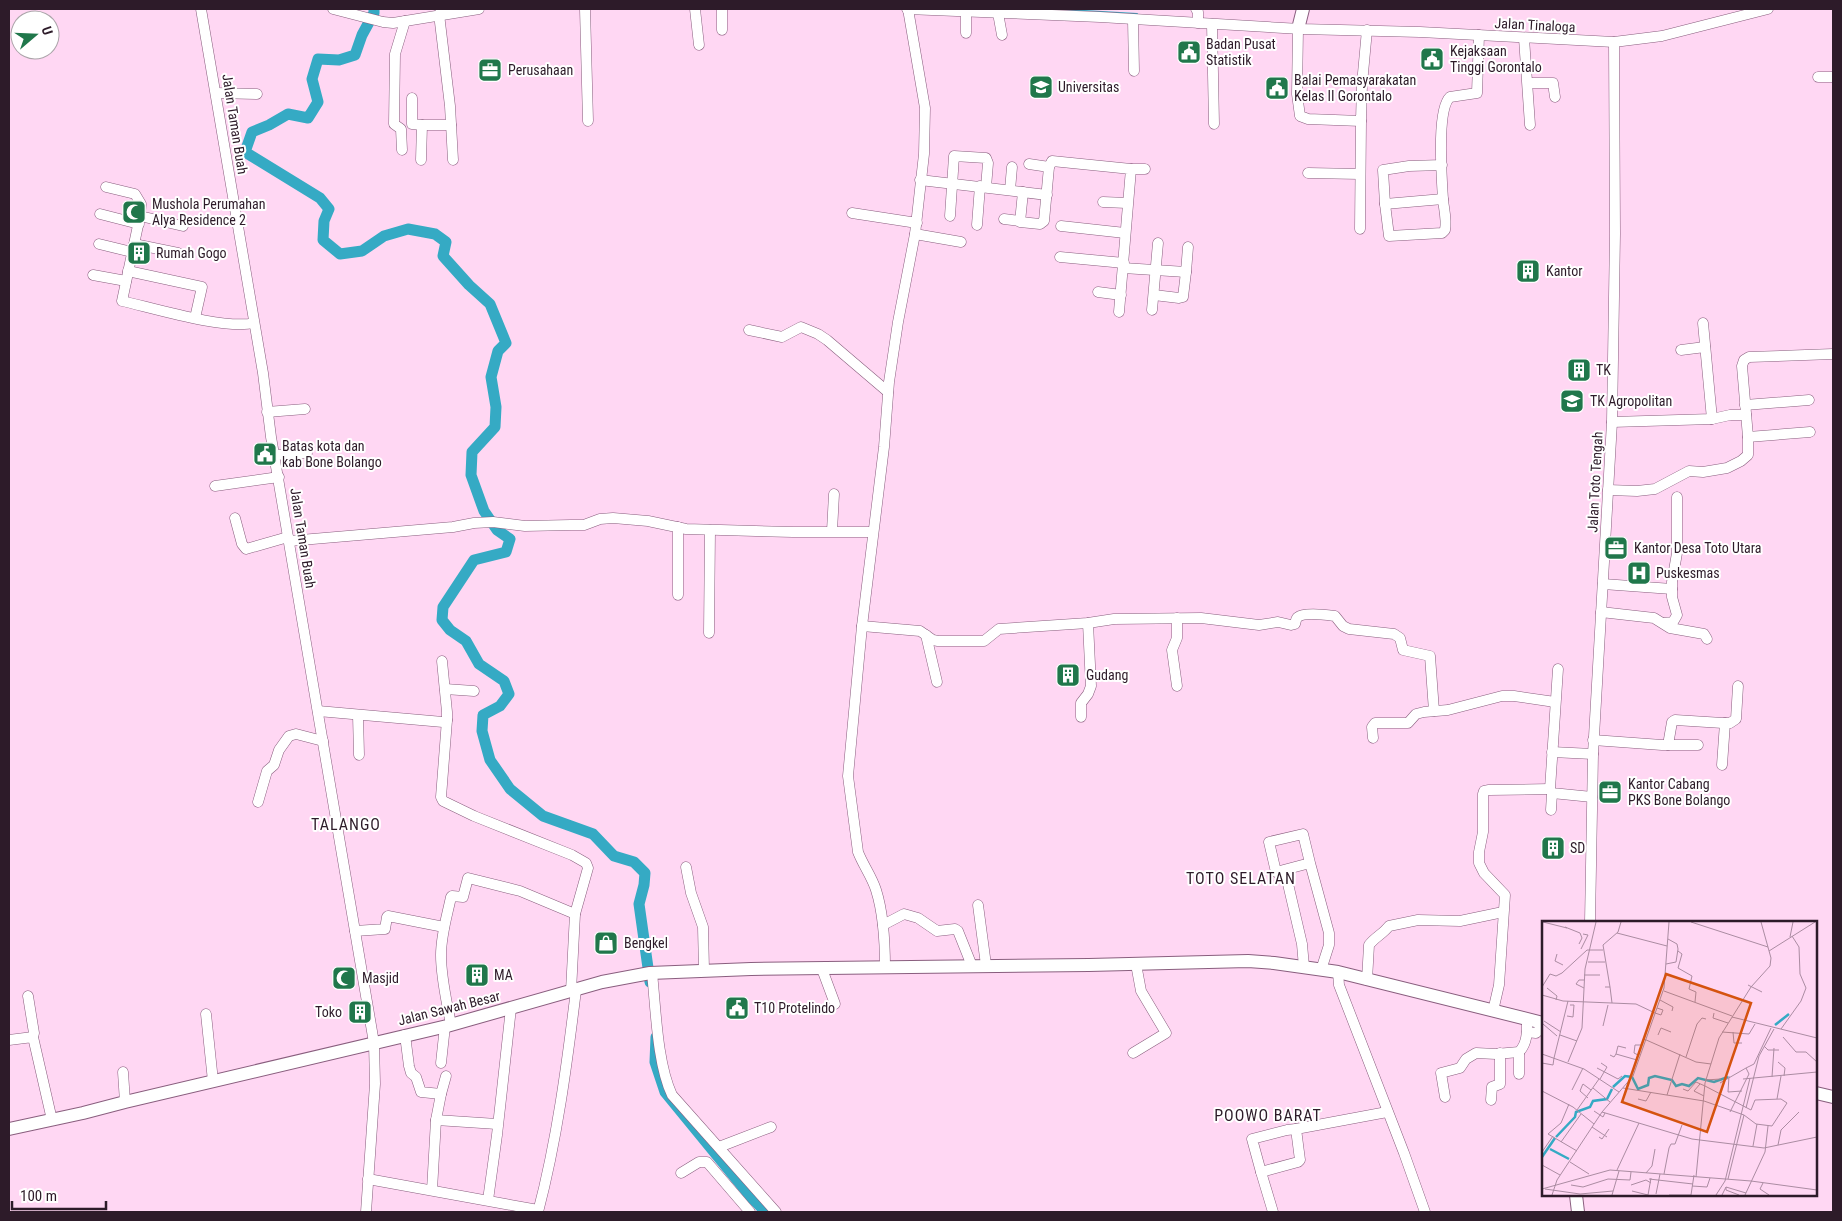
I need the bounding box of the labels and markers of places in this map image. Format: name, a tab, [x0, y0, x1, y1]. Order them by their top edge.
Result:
place label: Badan Pusat Statistik	[1206, 36, 1276, 68]
public building icon: Badan Pusat Statistik	[1176, 39, 1202, 65]
place label: Kejaksaan Tinggi Gorontalo	[1450, 43, 1542, 75]
public building icon: Kejaksaan Tinggi Gorontalo	[1419, 46, 1445, 72]
office icon: Perusahaan	[477, 57, 503, 83]
place label: Perusahaan	[508, 62, 573, 78]
place label: Balai Pemasyarakatan Kelas II Gorontalo	[1294, 72, 1416, 104]
school or university icon: Universitas	[1028, 74, 1054, 100]
public building icon: Balai Pemasyarakatan Kelas II Gorontalo	[1264, 75, 1290, 101]
place label: Universitas	[1058, 79, 1119, 95]
place label: Mushola Perumahan Alya Residence 2	[152, 196, 265, 228]
mosque icon: Mushola Perumahan Alya Residence 2	[121, 199, 147, 225]
building icon: Rumah Gogo	[126, 240, 152, 266]
place label: Rumah Gogo	[156, 245, 227, 261]
building icon: Kantor	[1515, 258, 1541, 284]
place label: Kantor	[1546, 263, 1582, 279]
building icon: TK	[1566, 357, 1592, 383]
place label: TK	[1596, 362, 1611, 378]
school or university icon: TK Agropolitan	[1559, 388, 1585, 414]
place label: TK Agropolitan	[1590, 393, 1672, 409]
place label: Batas kota dan kab Bone Bolango	[282, 438, 382, 470]
public building icon: Batas kota dan kab Bone Bolango	[252, 441, 278, 467]
office icon: Kantor Desa Toto Utara	[1603, 535, 1629, 561]
place label: Kantor Desa Toto Utara	[1634, 540, 1762, 556]
hospital icon: Puskesmas	[1626, 560, 1652, 586]
place label: Puskesmas	[1656, 565, 1720, 581]
building icon: Gudang	[1055, 662, 1081, 688]
place label: Gudang	[1086, 667, 1128, 683]
place label: Kantor Cabang PKS Bone Bolango	[1628, 776, 1730, 808]
office icon: Kantor Cabang PKS Bone Bolango	[1597, 779, 1623, 805]
building icon: SD	[1540, 835, 1566, 861]
place label: SD	[1570, 840, 1585, 856]
shop icon: Bengkel	[593, 930, 619, 956]
place label: Bengkel	[624, 935, 668, 951]
building icon: MA	[464, 962, 490, 988]
mosque icon: Masjid	[331, 965, 357, 991]
place label: MA	[494, 967, 513, 983]
place label: Masjid	[362, 970, 399, 986]
public building icon: T10 Protelindo	[724, 995, 750, 1021]
building icon: Toko	[347, 999, 373, 1025]
place label: T10 Protelindo	[754, 1000, 835, 1016]
place label: Toko	[315, 1004, 342, 1020]

